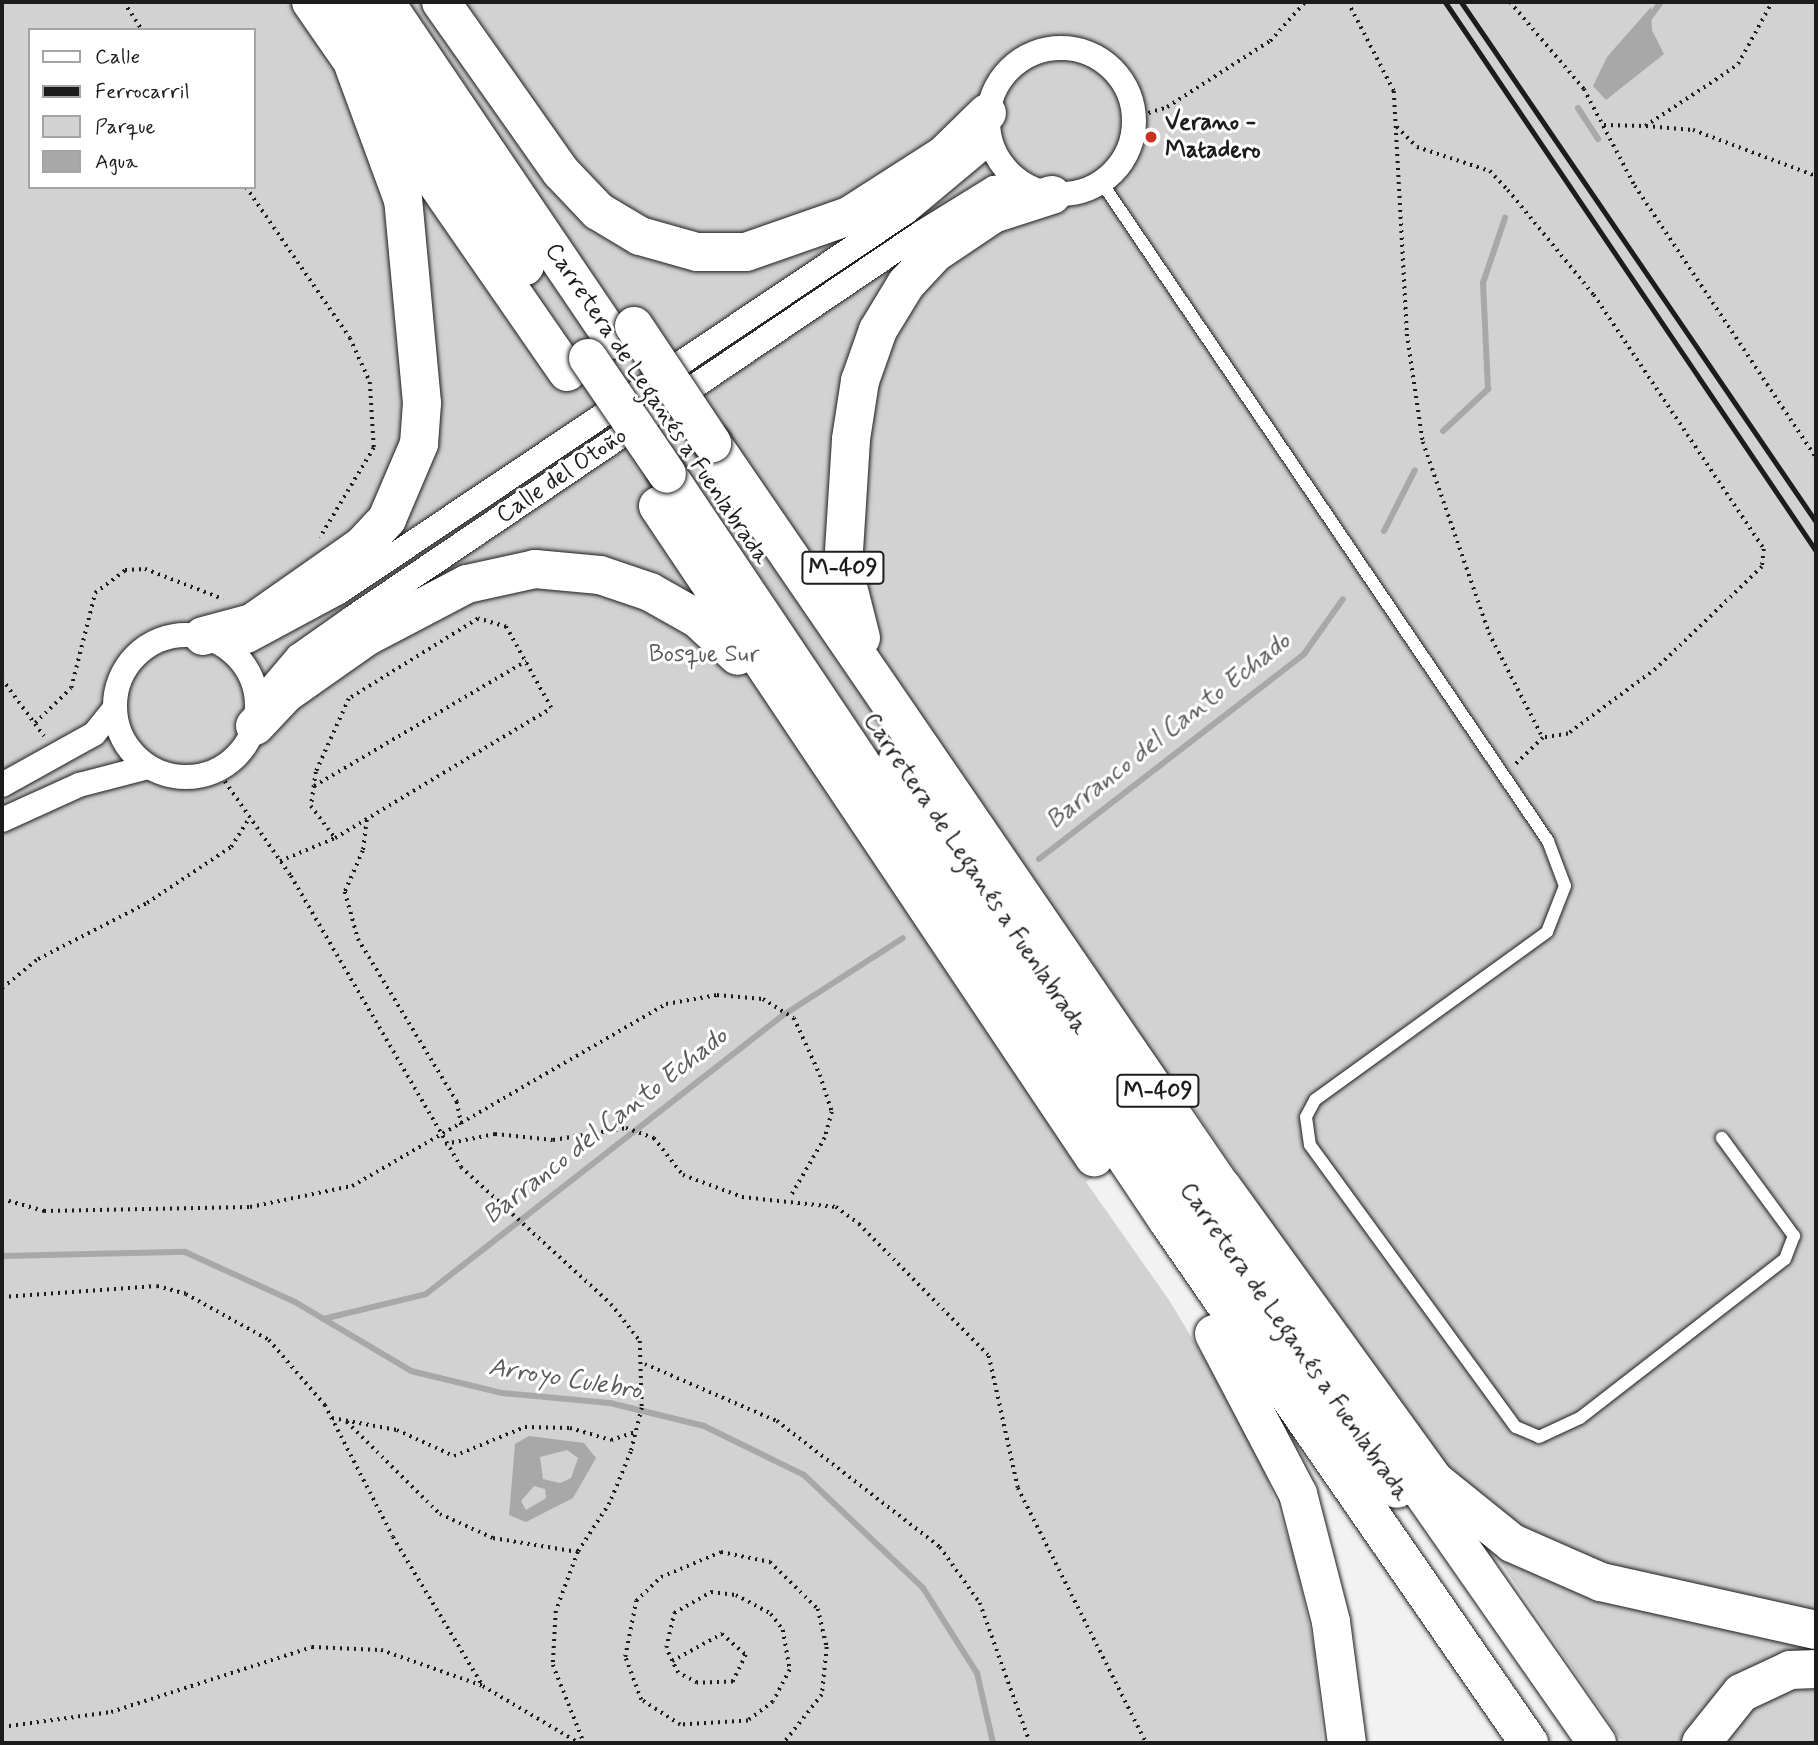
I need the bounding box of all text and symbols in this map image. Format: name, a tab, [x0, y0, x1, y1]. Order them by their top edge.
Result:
legend	[28, 28, 256, 189]
text: Calle	[95, 43, 140, 71]
text: Ferrocarril	[95, 78, 190, 106]
place label: Verano - Matadero	[1165, 109, 1261, 165]
text: Parque	[95, 113, 155, 141]
marker: Verano - Matadero	[1143, 129, 1159, 145]
text: Agua	[95, 148, 138, 176]
street label: Carretera de Leganés a Fuenlabrada	[538, 237, 776, 571]
street label: Calle del Otoño	[490, 421, 634, 531]
road number: M-409	[801, 548, 885, 588]
water label: Barranco del Canto Echado	[1043, 629, 1295, 835]
park label: Bosque Sur	[649, 641, 759, 669]
street label: Carretera de Leganés a Fuenlabrada	[856, 707, 1094, 1041]
water label: Barranco del Canto Echado	[480, 1024, 732, 1230]
road number: M-409	[1116, 1072, 1200, 1110]
street label: Carretera de Leganés a Fuenlabrada	[1172, 1177, 1416, 1507]
water label: Arroyo Culebro	[482, 1352, 648, 1408]

